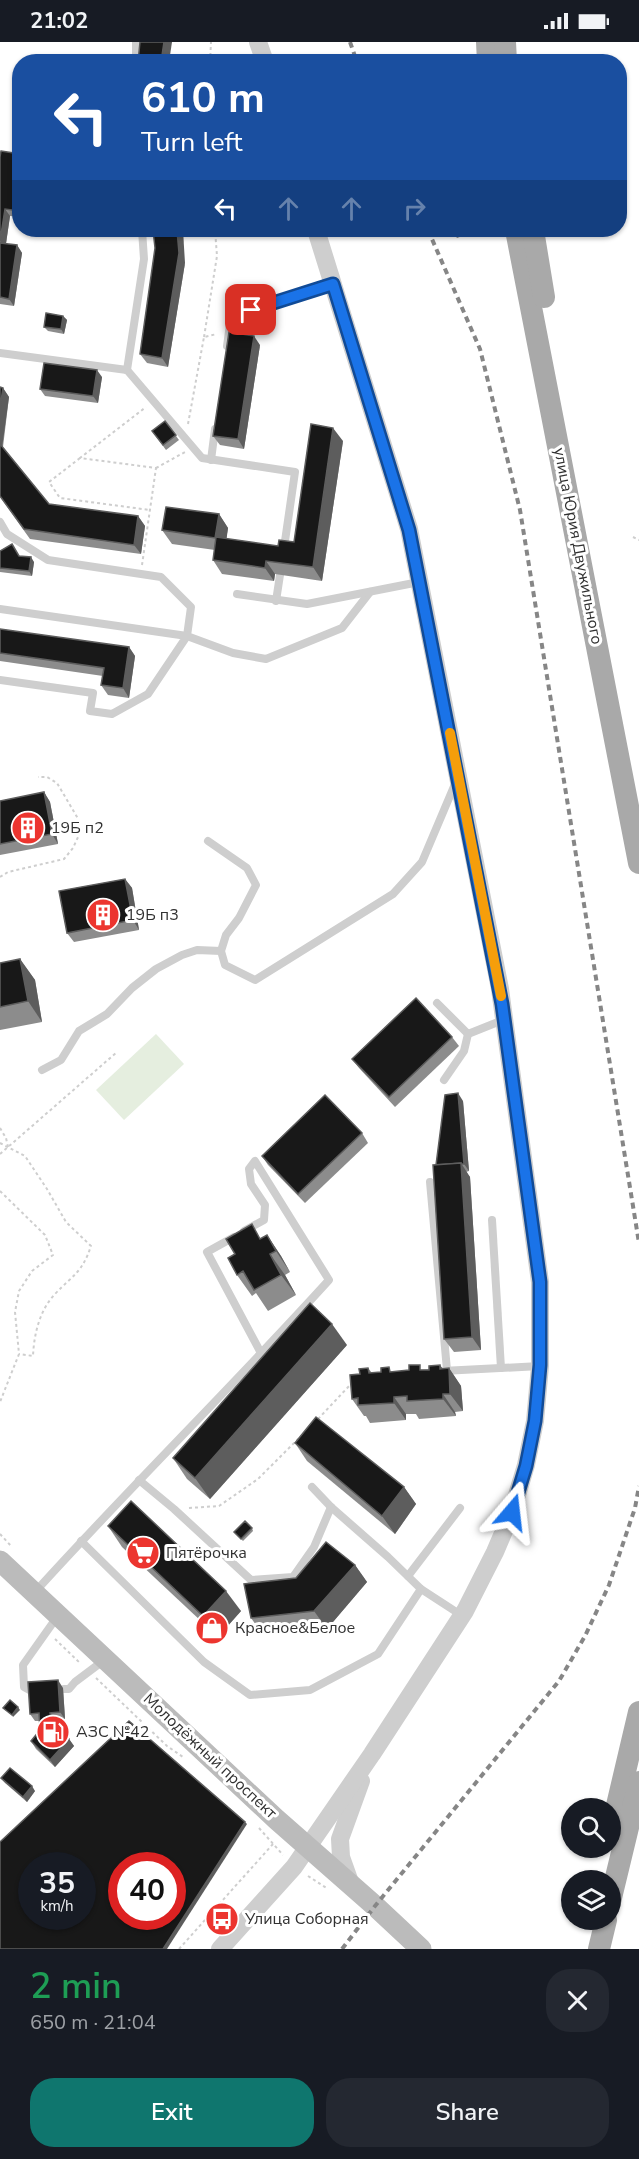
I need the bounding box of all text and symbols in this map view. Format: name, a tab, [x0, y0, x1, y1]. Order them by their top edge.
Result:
text: 21:02	[30, 6, 88, 36]
text: 610 m	[141, 70, 265, 127]
icon: left	[42, 78, 120, 156]
text: Turn left	[141, 124, 242, 161]
icon: left	[209, 192, 242, 225]
icon: ahead	[272, 192, 305, 225]
icon: ahead	[335, 192, 368, 225]
icon: right	[398, 192, 431, 225]
pin	[225, 284, 276, 335]
icon: arrive	[234, 293, 267, 326]
street label: улица Юрия Двужильного	[548, 446, 608, 646]
building icon: 19Б п2	[10, 810, 46, 846]
place label: 19Б п2	[51, 817, 104, 839]
building icon: 19Б п3	[85, 897, 121, 933]
place label: 19Б п3	[126, 904, 179, 926]
position arrow	[480, 1480, 544, 1544]
supermarket icon: Пятёрочка	[125, 1535, 161, 1571]
place label: Пятёрочка	[166, 1542, 247, 1564]
shop icon: Красное&Белое	[194, 1610, 230, 1646]
place label: Красное&Белое	[235, 1617, 355, 1639]
street label: Молодёжный проспект	[138, 1688, 282, 1824]
fuel station icon: АЗС №42	[35, 1714, 71, 1750]
place label: АЗС №42	[76, 1721, 149, 1743]
map controls	[561, 1798, 621, 1930]
button: search	[561, 1798, 621, 1858]
speed limit sign: 40	[108, 1852, 186, 1930]
text: 35	[39, 1863, 75, 1904]
button: layers	[561, 1870, 621, 1930]
text: km/h	[40, 1896, 74, 1916]
bus stop icon: Улица Соборная	[204, 1901, 240, 1937]
place label: Улица Соборная	[244, 1908, 369, 1930]
text: 2 min	[30, 1962, 122, 2011]
button: close	[546, 1969, 609, 2032]
text: 650 m · 21:04	[30, 2009, 156, 2036]
button: Exit	[30, 2078, 314, 2147]
button: Share	[326, 2078, 609, 2147]

